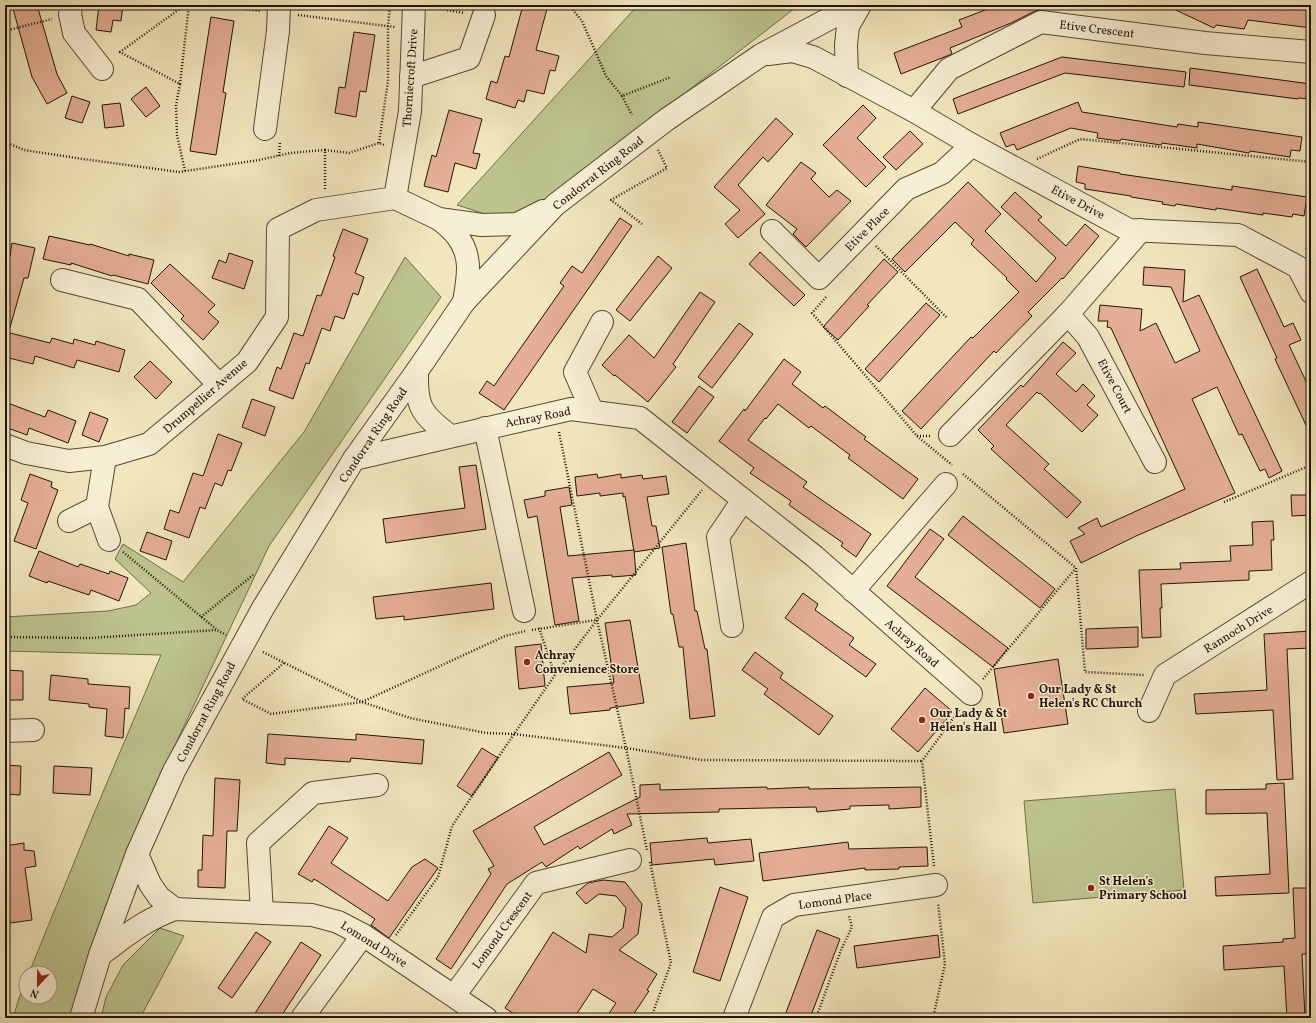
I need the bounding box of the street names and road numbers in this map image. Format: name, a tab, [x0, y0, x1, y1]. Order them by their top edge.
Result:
street label: Etive Crescent	[1058, 17, 1135, 43]
street label: Thorniecroft Drive	[400, 28, 422, 128]
street label: Condorrat Ring Road	[550, 133, 648, 214]
street label: Etive Drive	[1048, 182, 1107, 224]
street label: Etive Place	[842, 204, 894, 255]
street label: Drumpellier Avenue	[160, 355, 251, 438]
street label: Etive Court	[1093, 356, 1135, 417]
street label: Condorrat Ring Road	[336, 385, 412, 486]
street label: Achray Road	[504, 404, 573, 432]
street label: Rannoch Drive	[1201, 602, 1276, 658]
street label: Achray Road	[881, 616, 942, 672]
street label: Condorrat Ring Road	[174, 659, 240, 766]
street label: Lomond Crescent	[469, 888, 536, 973]
street label: Lomond Place	[797, 888, 873, 914]
street label: Lomond Drive	[337, 918, 410, 972]

